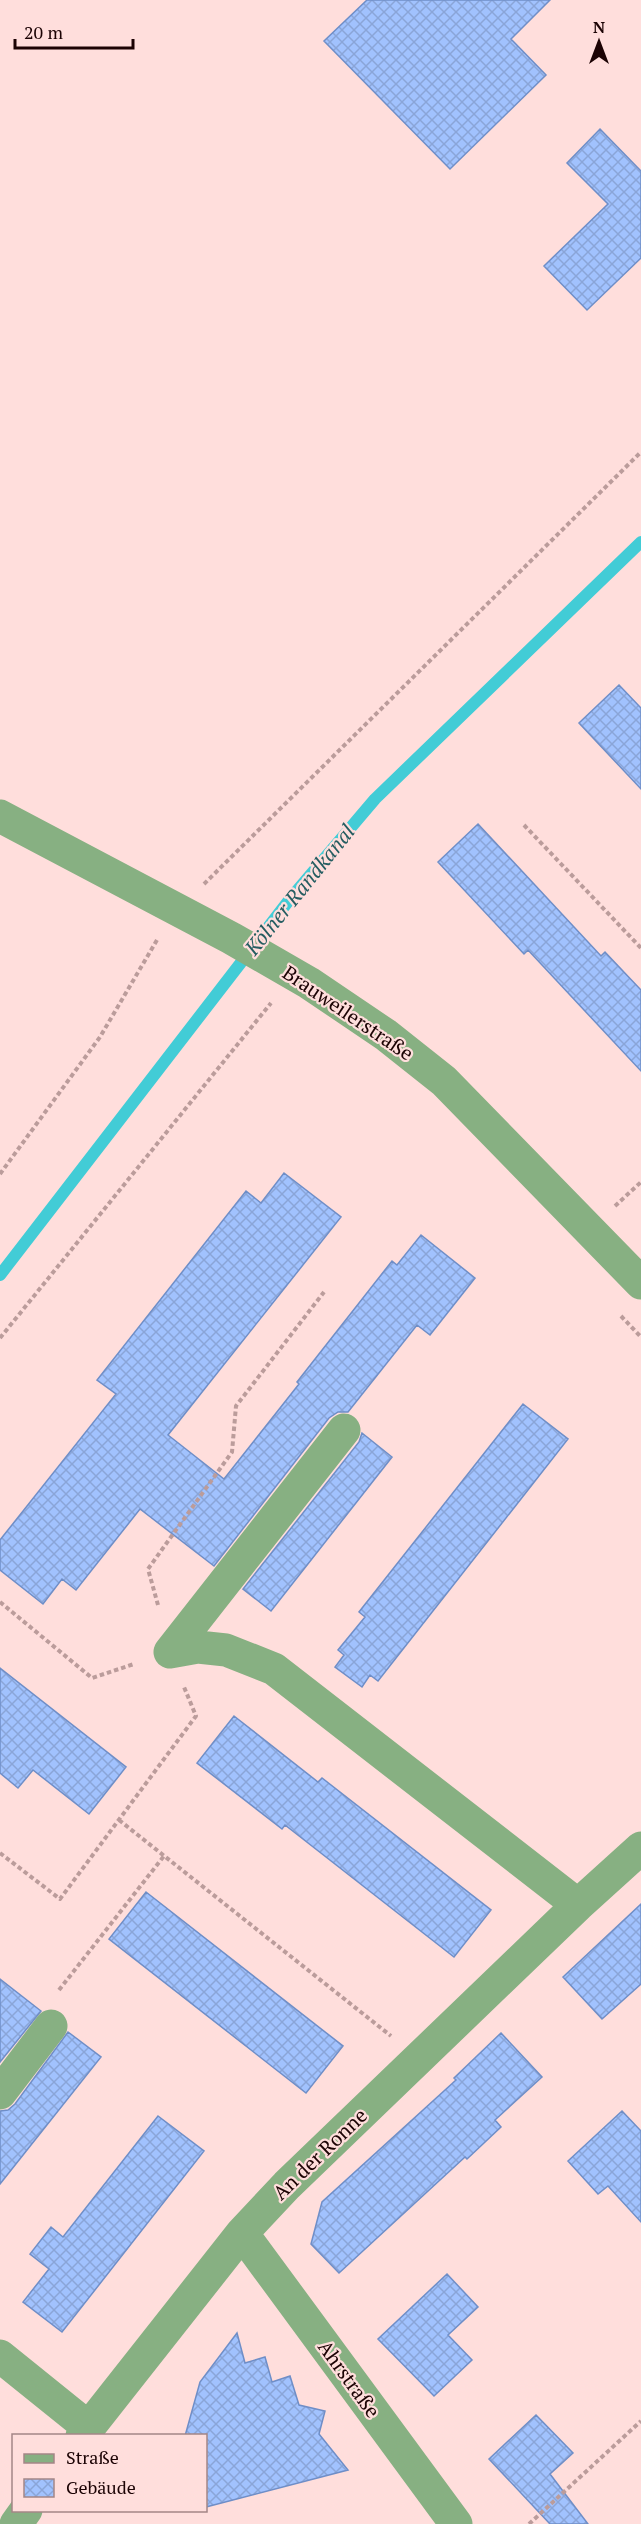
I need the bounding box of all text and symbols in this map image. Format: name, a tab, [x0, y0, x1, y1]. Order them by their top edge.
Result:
scale bar	[15, 12, 134, 50]
north arrow	[569, 12, 629, 72]
text: N	[593, 16, 605, 38]
text: 20 m	[24, 20, 64, 44]
water label: Kölner Randkanal	[237, 818, 361, 961]
street label: Brauweilerstraße	[278, 959, 419, 1066]
street label: An der Ronne	[267, 2102, 373, 2205]
street label: Ahrstraße	[312, 2334, 387, 2423]
legend	[12, 2434, 207, 2512]
text: Straße	[66, 2445, 119, 2469]
text: Gebäude	[66, 2475, 136, 2499]

